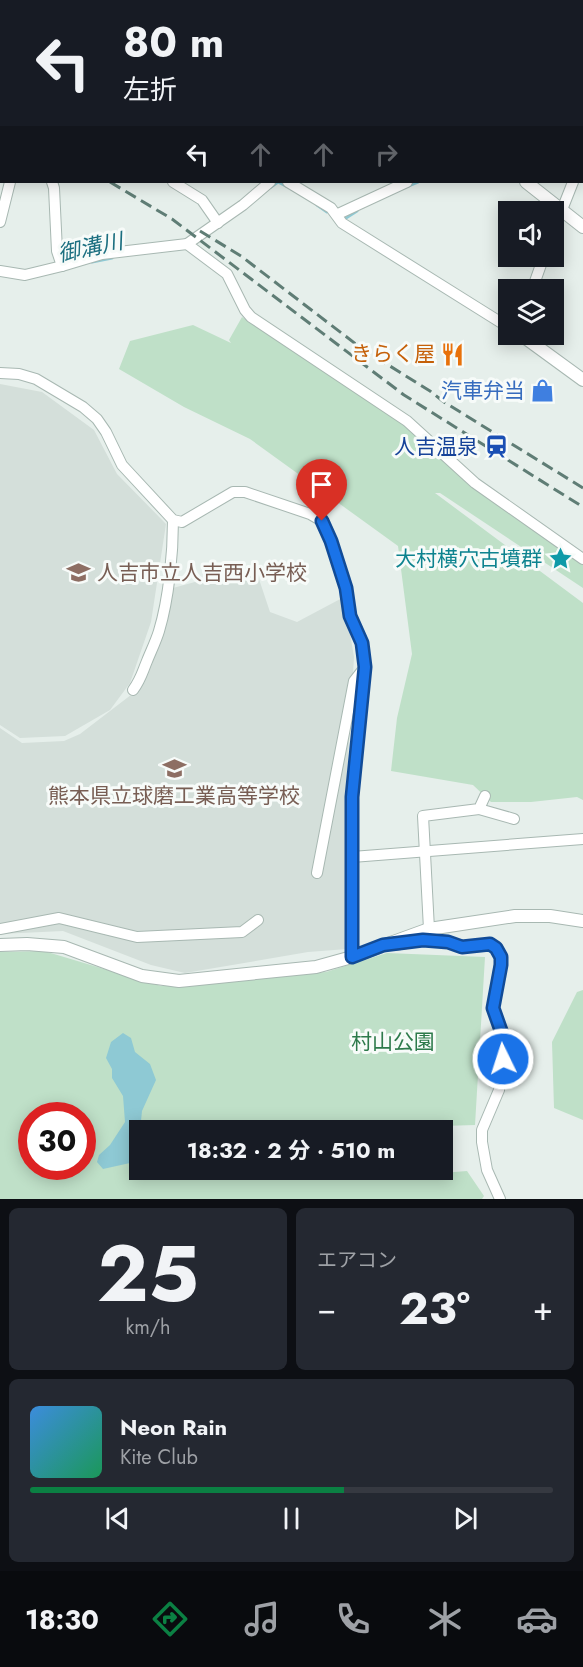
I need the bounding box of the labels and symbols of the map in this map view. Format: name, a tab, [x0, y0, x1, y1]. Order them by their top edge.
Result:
water label: 御溝川	[54, 224, 128, 270]
place label: きらく屋	[351, 339, 435, 369]
restaurant icon: きらく屋	[440, 341, 466, 367]
place label: 汽車弁当	[441, 376, 525, 406]
shop icon: 汽車弁当	[530, 378, 556, 404]
place label: 人吉温泉	[394, 432, 478, 462]
station icon: 人吉温泉	[483, 434, 509, 460]
pin	[296, 459, 347, 521]
place label: 大村横穴古墳群	[395, 544, 542, 574]
place icon: 大村横穴古墳群	[547, 546, 573, 572]
place label: 人吉市立人吉西小学校	[97, 558, 307, 588]
school or university icon: 人吉市立人吉西小学校	[66, 560, 92, 586]
school or university icon: 熊本県立球磨工業高等学校	[161, 755, 187, 781]
place label: 熊本県立球磨工業高等学校	[48, 781, 300, 811]
park label: 村山公園	[351, 1027, 435, 1057]
position arrow	[471, 1027, 535, 1091]
speed limit sign: 30	[18, 1102, 96, 1180]

